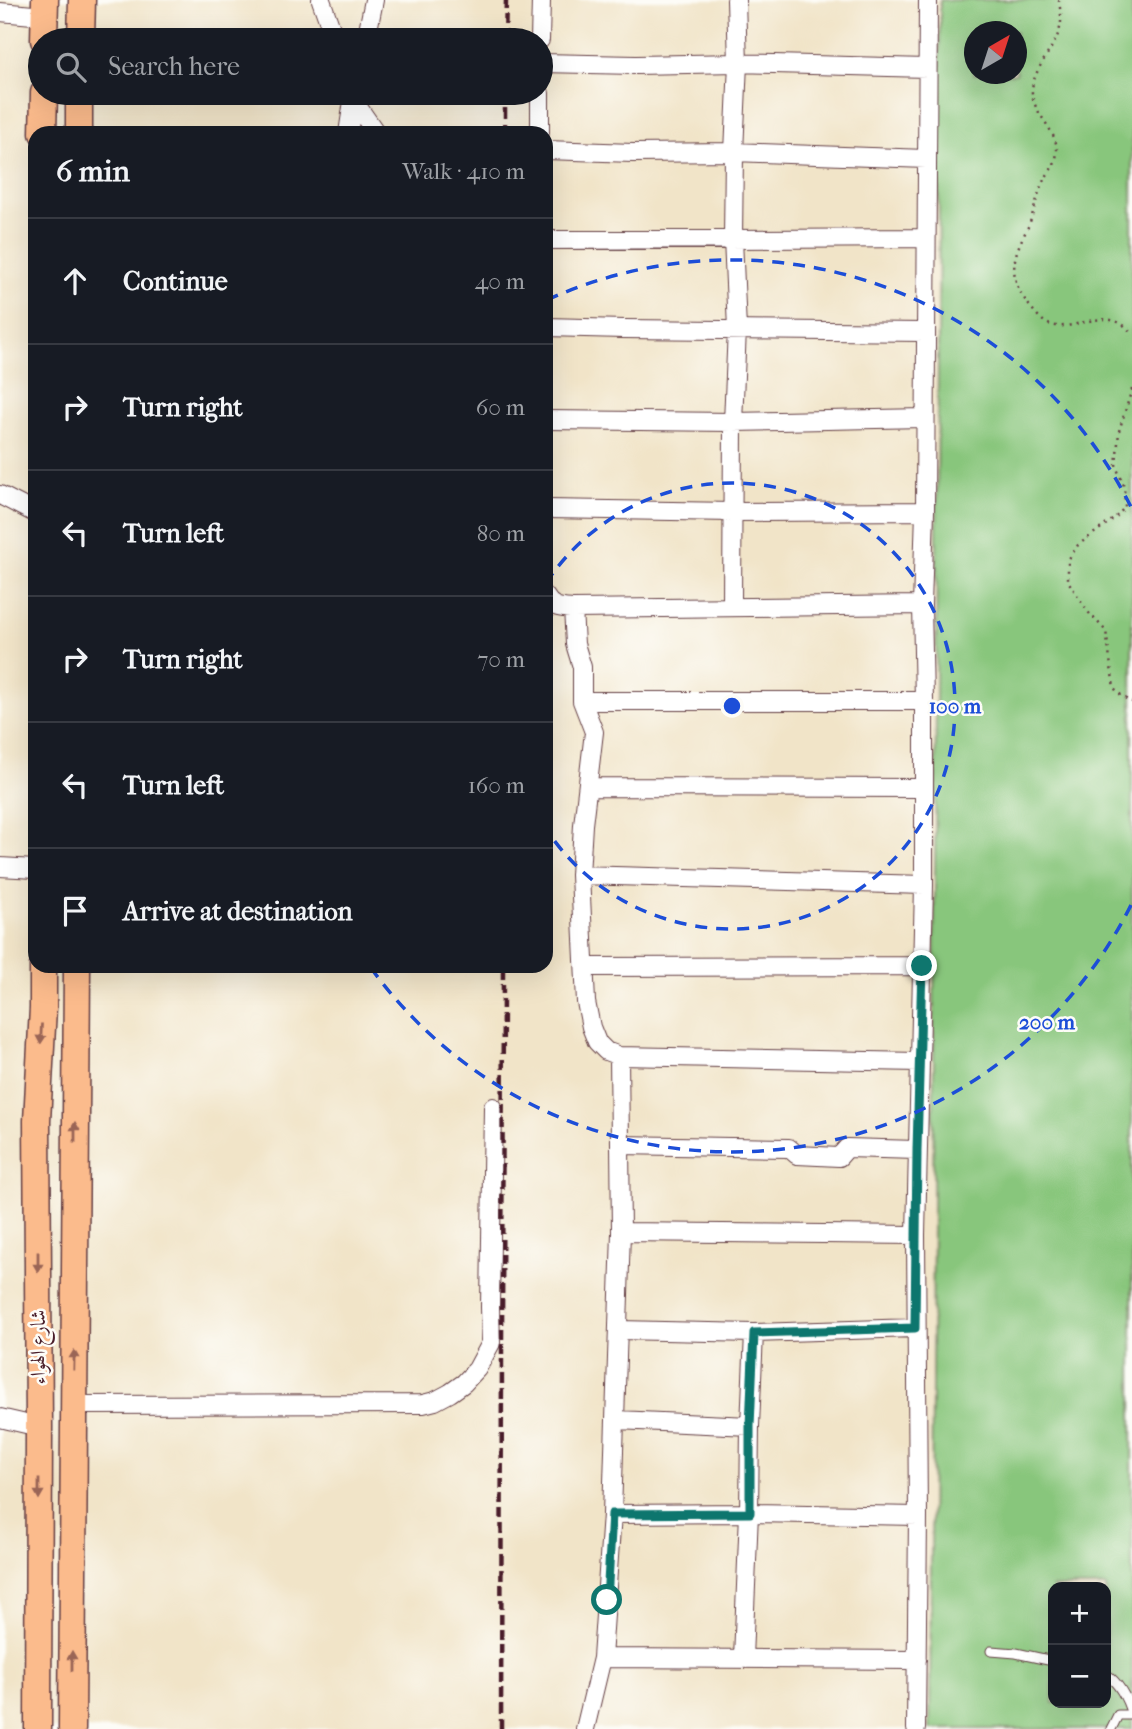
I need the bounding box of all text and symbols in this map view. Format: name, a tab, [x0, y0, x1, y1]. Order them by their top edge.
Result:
north arrow	[964, 21, 1027, 84]
search box	[28, 28, 553, 105]
icon: search	[52, 48, 90, 86]
text: Search here	[108, 51, 240, 82]
text: 6 min	[56, 154, 130, 189]
text: Walk · 410 m	[402, 158, 525, 185]
icon: ahead	[56, 262, 94, 300]
text: Continue	[123, 266, 228, 297]
text: 40 m	[475, 268, 525, 295]
icon: right	[56, 388, 94, 426]
text: Turn right	[123, 392, 243, 423]
text: 60 m	[476, 394, 525, 421]
icon: left	[56, 514, 94, 552]
text: Turn left	[123, 518, 224, 549]
text: 80 m	[477, 520, 525, 547]
icon: right	[56, 640, 94, 678]
text: Turn right	[123, 644, 243, 675]
text: 70 m	[477, 646, 525, 673]
centre of rings	[720, 694, 744, 718]
text: 100 m	[929, 694, 982, 718]
icon: left	[56, 766, 94, 804]
text: Turn left	[123, 770, 224, 801]
text: 160 m	[468, 772, 525, 799]
icon: arrive	[56, 892, 94, 930]
text: Arrive at destination	[123, 896, 353, 927]
route end	[906, 950, 937, 981]
text: 200 m	[1019, 1010, 1076, 1034]
one-way arrow	[36, 1023, 47, 1045]
one-way arrow	[69, 1121, 81, 1143]
one-way arrow	[32, 1251, 44, 1273]
street label: شارع الهواء	[26, 1309, 56, 1385]
one-way arrow	[68, 1349, 80, 1371]
one-way arrow	[33, 1478, 45, 1500]
map controls	[1048, 1582, 1111, 1708]
button: +	[1048, 1582, 1111, 1645]
route start	[591, 1584, 622, 1615]
button: −	[1048, 1645, 1111, 1708]
one-way arrow	[66, 1650, 78, 1672]

